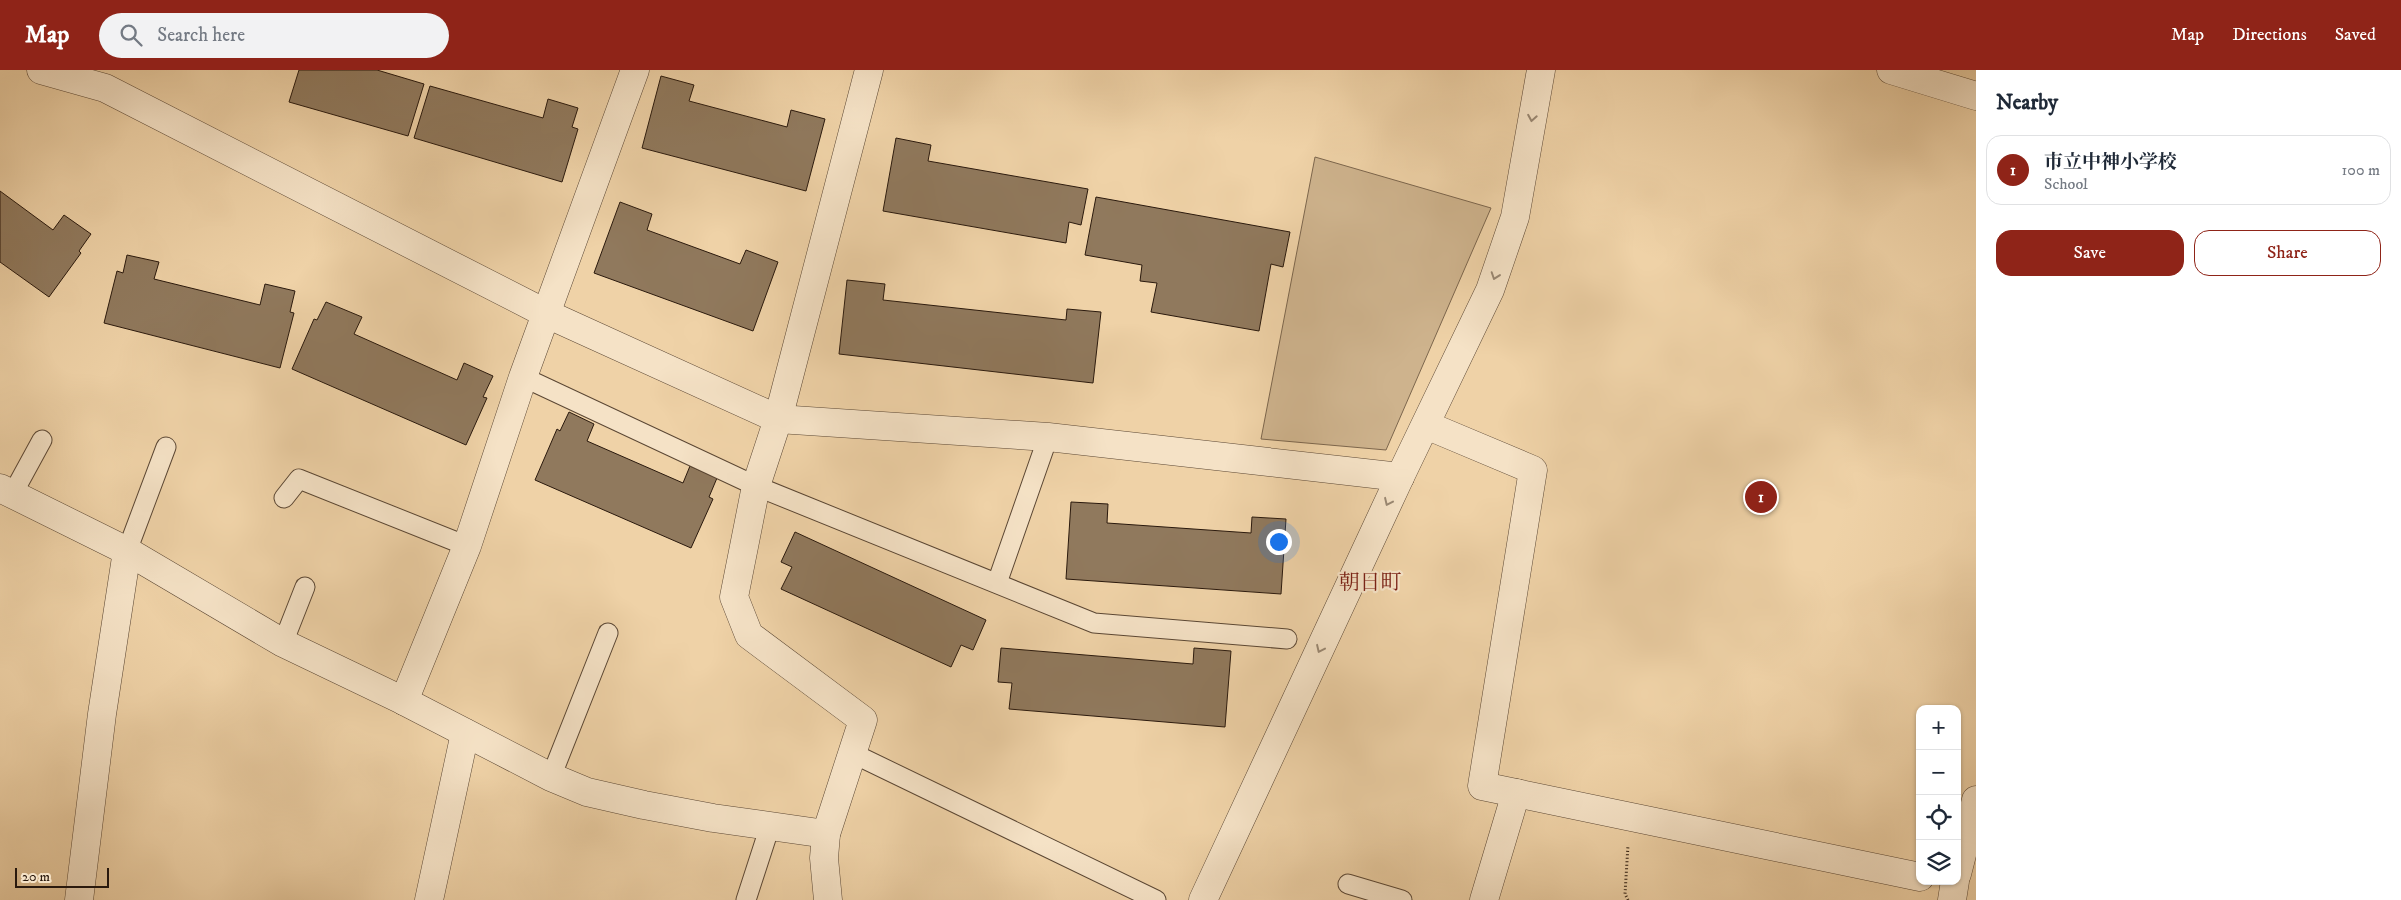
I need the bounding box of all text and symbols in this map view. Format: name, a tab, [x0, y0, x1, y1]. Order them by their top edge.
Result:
search box	[99, 13, 449, 58]
text: Map	[25, 20, 69, 50]
icon: search	[117, 21, 145, 49]
text: Search here	[157, 24, 245, 47]
text: Map	[2171, 24, 2204, 46]
text: Directions	[2232, 24, 2307, 46]
text: Saved	[2335, 24, 2376, 46]
text: Nearby	[1996, 90, 2058, 116]
one-way arrow	[1528, 114, 1538, 122]
text: 市立中神小学校	[2044, 151, 2177, 174]
text: 1	[2010, 160, 2016, 180]
text: 100 m	[2342, 160, 2380, 180]
text: School	[2044, 174, 2088, 194]
button: Save	[1996, 230, 2184, 276]
button: Share	[2194, 230, 2381, 276]
one-way arrow	[1491, 271, 1501, 280]
pin: 1	[1745, 478, 1777, 516]
one-way arrow	[1384, 497, 1395, 506]
your location	[1266, 529, 1292, 555]
district label: 朝日町	[1339, 570, 1402, 596]
one-way arrow	[1315, 644, 1326, 653]
map controls	[1916, 705, 1961, 885]
button: +	[1916, 705, 1961, 750]
button: −	[1916, 750, 1961, 795]
button: locate	[1916, 795, 1961, 840]
button: layers	[1916, 840, 1961, 885]
scale bar	[15, 865, 109, 888]
text: 20 m	[22, 868, 50, 886]

